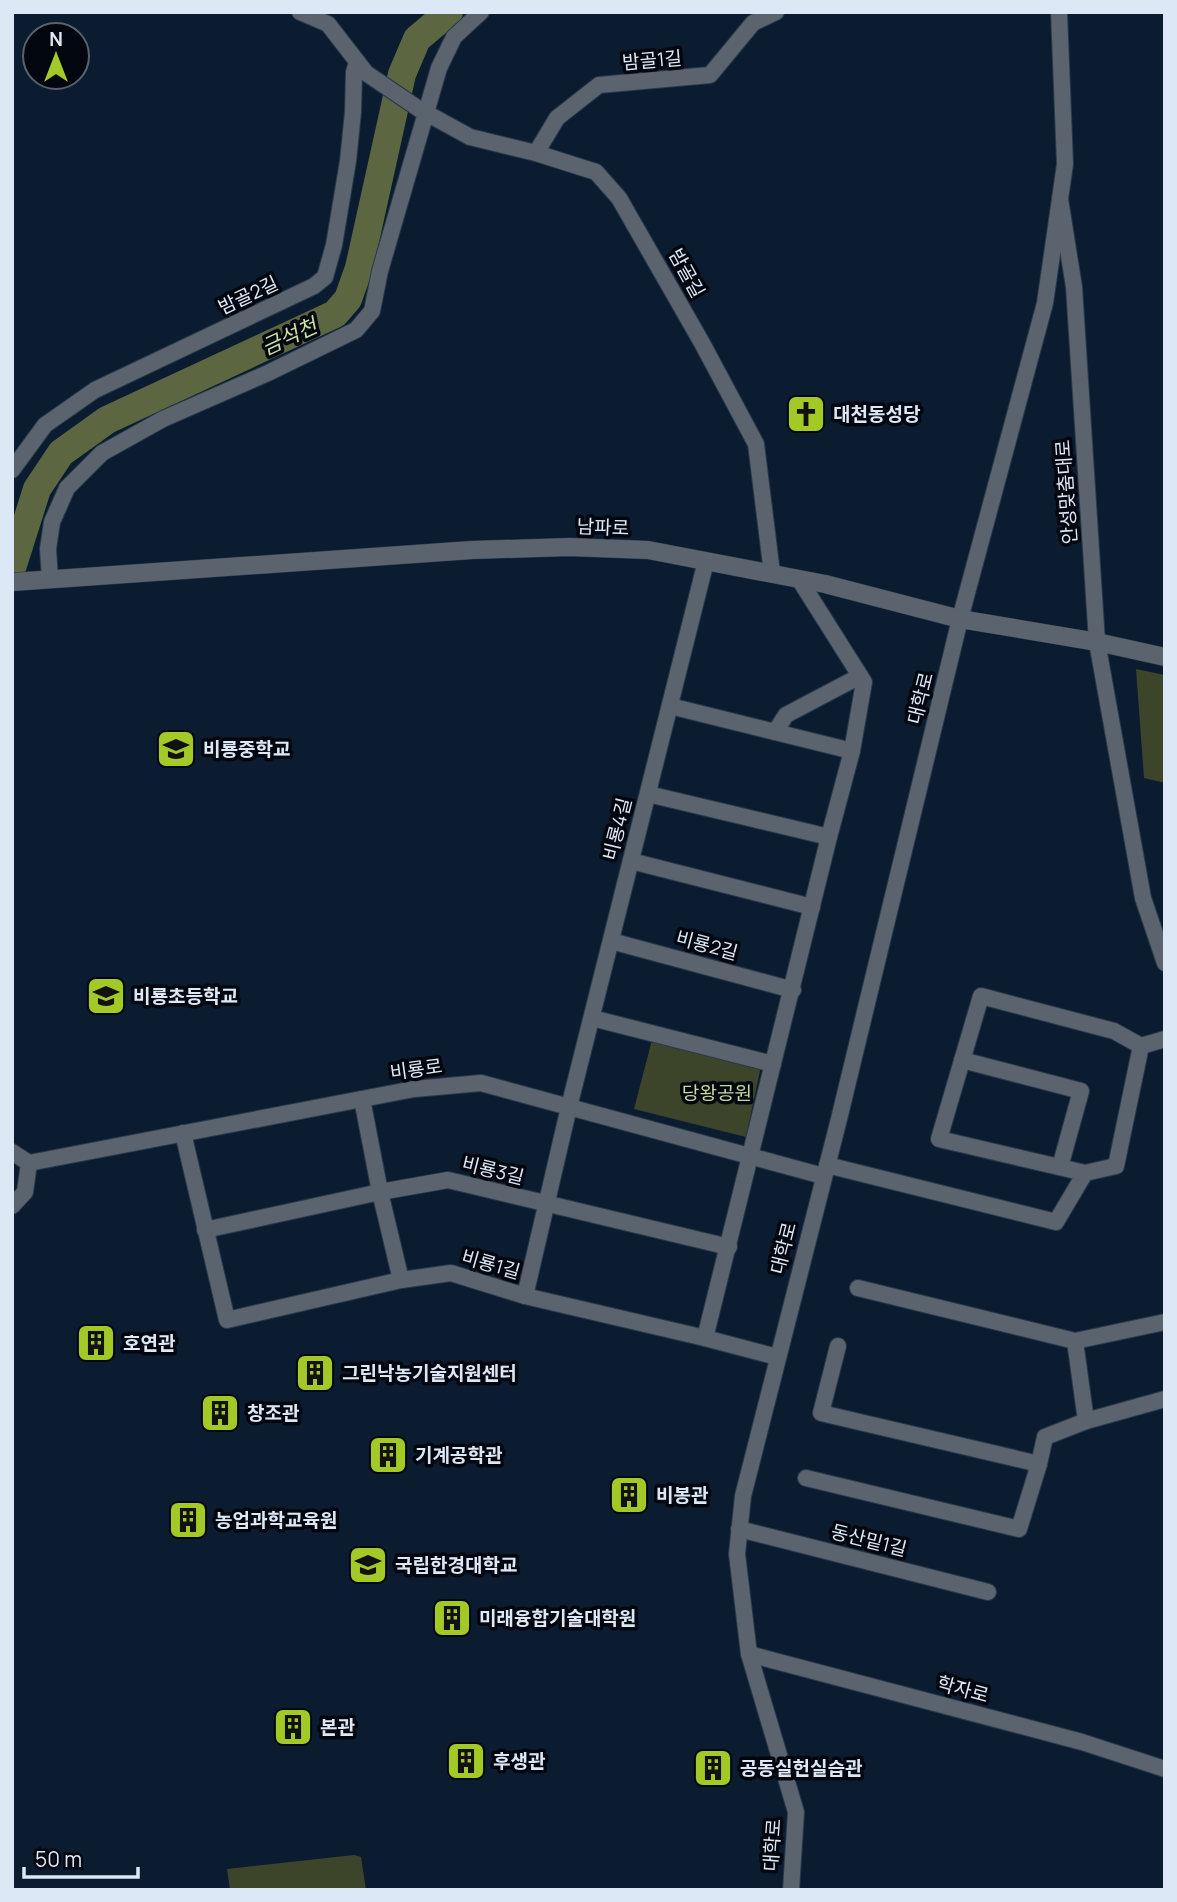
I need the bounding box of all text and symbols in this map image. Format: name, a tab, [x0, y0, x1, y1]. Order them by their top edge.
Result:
north arrow	[21, 21, 91, 91]
text: N	[49, 26, 63, 52]
street label: 밤골1길	[621, 44, 683, 76]
street label: 밤골길	[663, 244, 711, 302]
street label: 밤골2길	[214, 270, 282, 320]
water label: 금석천	[257, 310, 324, 361]
church icon: 대천동성당	[785, 393, 827, 435]
place label: 대천동성당	[833, 401, 921, 427]
street label: 안성맞춤대로	[1049, 439, 1083, 545]
street label: 남파로	[576, 513, 630, 541]
street label: 대학로	[901, 669, 939, 727]
school or university icon: 비룡중학교	[155, 728, 197, 770]
place label: 비룡중학교	[203, 736, 290, 762]
street label: 비룡4길	[597, 795, 637, 863]
street label: 비룡2길	[673, 924, 741, 966]
school or university icon: 비룡초등학교	[85, 975, 127, 1017]
place label: 비룡초등학교	[133, 983, 238, 1009]
street label: 비룡로	[388, 1052, 444, 1086]
park label: 당왕공원	[682, 1080, 752, 1106]
street label: 비룡3길	[459, 1150, 527, 1190]
street label: 대학로	[764, 1219, 802, 1277]
street label: 비룡1길	[459, 1243, 523, 1285]
building icon: 호연관	[75, 1322, 117, 1364]
place label: 호연관	[123, 1330, 176, 1356]
building icon: 그린낙농기술지원센터	[294, 1352, 336, 1394]
place label: 그린낙농기술지원센터	[342, 1360, 517, 1386]
building icon: 창조관	[199, 1392, 241, 1434]
place label: 창조관	[247, 1400, 300, 1426]
building icon: 기계공학관	[367, 1434, 409, 1476]
place label: 기계공학관	[415, 1442, 503, 1468]
building icon: 비봉관	[608, 1474, 650, 1516]
place label: 비봉관	[656, 1482, 709, 1508]
building icon: 농업과학교육원	[167, 1499, 209, 1541]
place label: 농업과학교육원	[215, 1507, 337, 1533]
street label: 동산밑1길	[828, 1518, 910, 1562]
school or university icon: 국립한경대학교	[347, 1544, 389, 1586]
place label: 국립한경대학교	[395, 1552, 517, 1578]
building icon: 미래융합기술대학원	[431, 1597, 473, 1639]
place label: 미래융합기술대학원	[479, 1605, 636, 1631]
street label: 학자로	[934, 1670, 992, 1708]
building icon: 본관	[272, 1706, 314, 1748]
place label: 본관	[320, 1714, 355, 1740]
building icon: 후생관	[445, 1740, 487, 1782]
building icon: 공동실헌실습관	[692, 1747, 734, 1789]
place label: 후생관	[493, 1748, 546, 1774]
place label: 공동실헌실습관	[740, 1755, 863, 1781]
street label: 대학로	[757, 1818, 787, 1872]
scale bar	[24, 1836, 138, 1880]
text: 50 m	[35, 1845, 82, 1873]

